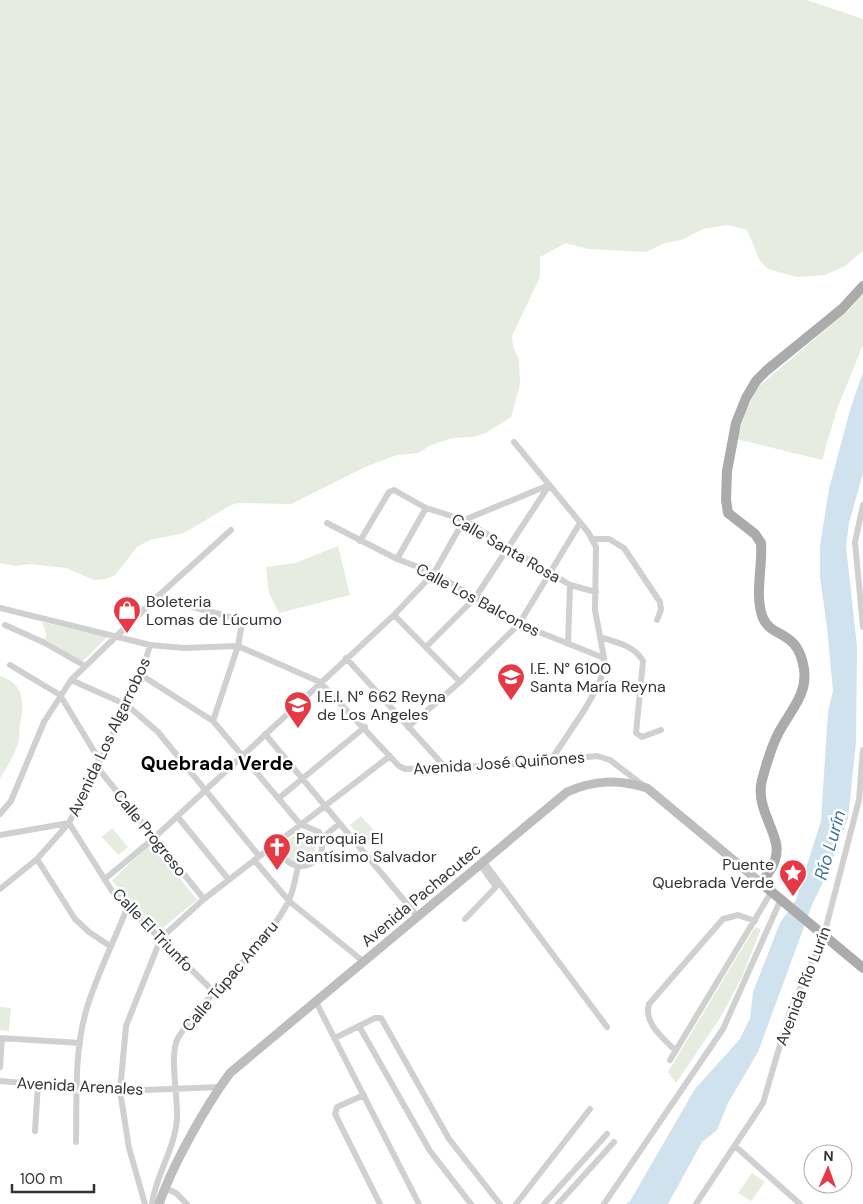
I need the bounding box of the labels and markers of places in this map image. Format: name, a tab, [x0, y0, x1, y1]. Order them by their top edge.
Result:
place label: Boleteria Lomas de Lúcumo	[146, 591, 282, 630]
shop icon: Boleteria Lomas de Lúcumo	[112, 595, 142, 634]
place label: I.E. N° 6100 Santa María Reyna	[530, 658, 666, 697]
school or university icon: I.E. N° 6100 Santa María Reyna	[496, 662, 526, 701]
place label: I.E.I. N° 662 Reyna de Los Angeles	[317, 686, 446, 725]
school or university icon: I.E.I. N° 662 Reyna de Los Angeles	[283, 690, 313, 729]
place label: Parroquia El Santísimo Salvador	[296, 828, 437, 867]
church icon: Parroquia El Santísimo Salvador	[262, 832, 292, 871]
place label: Puente Quebrada Verde	[652, 854, 774, 893]
place icon: Puente Quebrada Verde	[778, 858, 808, 897]

